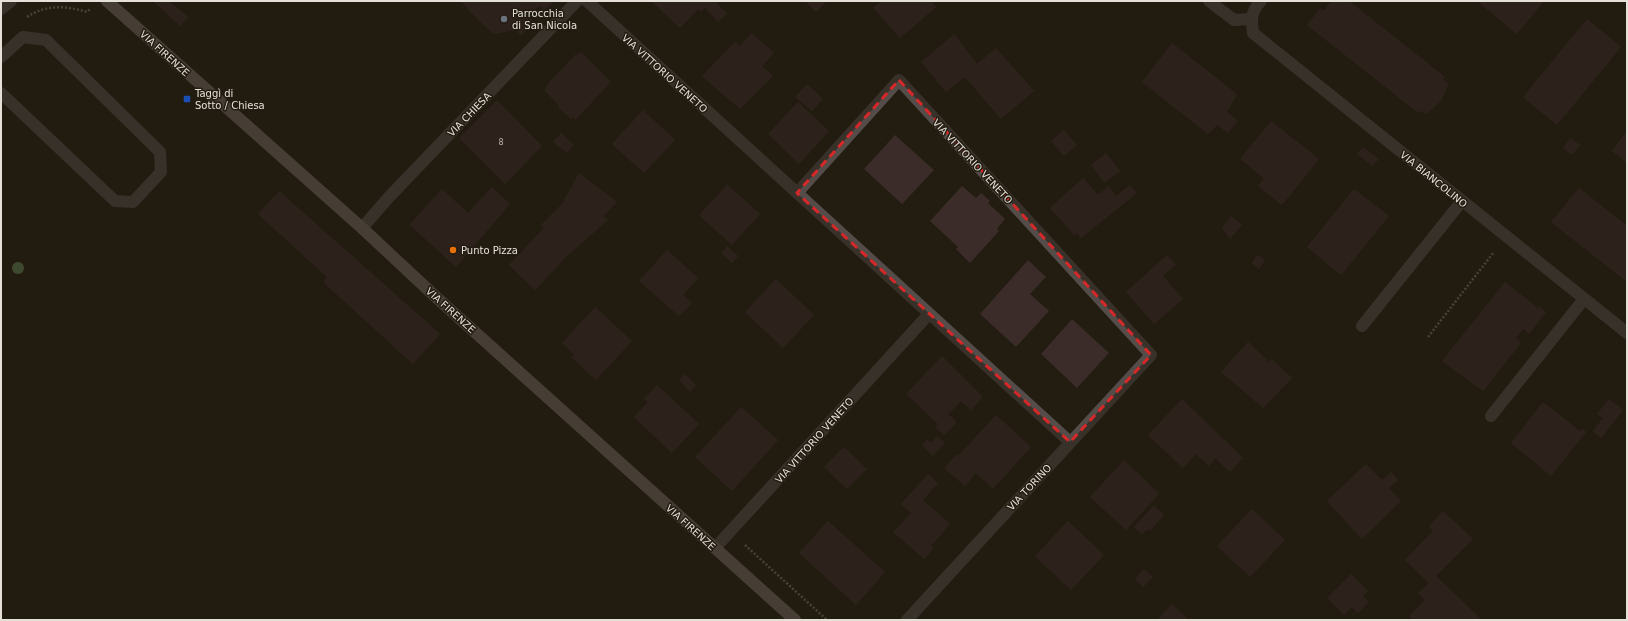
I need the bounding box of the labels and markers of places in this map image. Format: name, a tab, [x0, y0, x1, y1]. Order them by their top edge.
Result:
place label: Parrocchia di San Nicola	[512, 8, 577, 31]
marker: Parrocchia di San Nicola	[499, 14, 509, 24]
place label: Taggì di Sotto / Chiesa	[194, 88, 265, 111]
marker: Taggì di Sotto / Chiesa	[182, 94, 192, 104]
marker: Punto Pizza	[448, 245, 458, 255]
place label: Punto Pizza	[461, 245, 518, 256]

